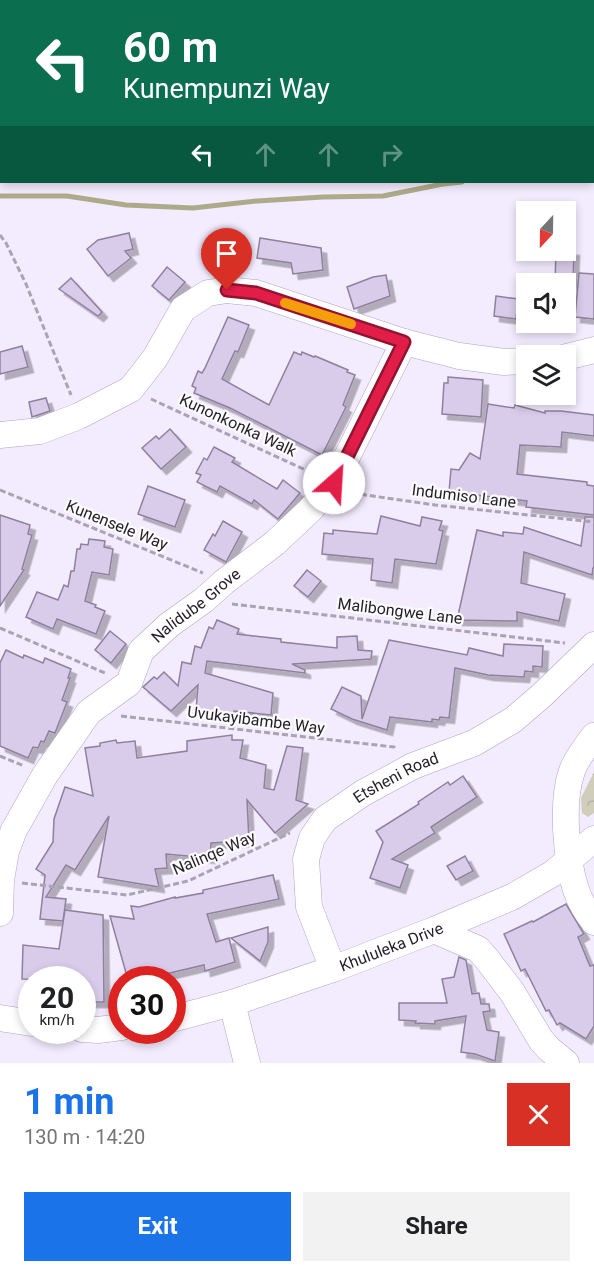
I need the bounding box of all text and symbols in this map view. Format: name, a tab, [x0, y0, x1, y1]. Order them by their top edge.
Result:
text: 60 m	[123, 23, 218, 72]
icon: left	[24, 24, 102, 102]
text: Kunempunzi Way	[123, 73, 330, 105]
icon: left	[186, 138, 219, 171]
icon: ahead	[249, 138, 282, 171]
icon: ahead	[312, 138, 345, 171]
icon: right	[375, 138, 408, 171]
north arrow	[516, 201, 576, 261]
map controls	[516, 201, 576, 405]
pin	[201, 228, 252, 290]
icon: arrive	[210, 237, 243, 270]
button: sound	[516, 273, 576, 333]
button: layers	[516, 345, 576, 405]
street label: Kunonkonka Walk	[176, 390, 300, 461]
position arrow	[302, 451, 366, 515]
street label: Indumiso Lane	[411, 480, 517, 512]
street label: Kunensele Way	[63, 496, 171, 554]
street label: Nalidube Grove	[147, 564, 244, 646]
street label: Malibongwe Lane	[337, 594, 463, 628]
street label: Uvukayibambe Way	[186, 702, 326, 738]
street label: Etsheni Road	[349, 748, 441, 807]
street label: Nalinqe Way	[170, 827, 259, 879]
street label: Khululeka Drive	[337, 918, 446, 975]
speed limit sign: 30	[108, 966, 186, 1044]
text: 20	[40, 980, 74, 1015]
text: km/h	[39, 1011, 75, 1029]
text: 1 min	[24, 1081, 115, 1123]
button: close	[507, 1083, 570, 1146]
text: 130 m · 14:20	[24, 1125, 145, 1149]
button: Exit	[24, 1192, 291, 1261]
button: Share	[303, 1192, 570, 1261]

